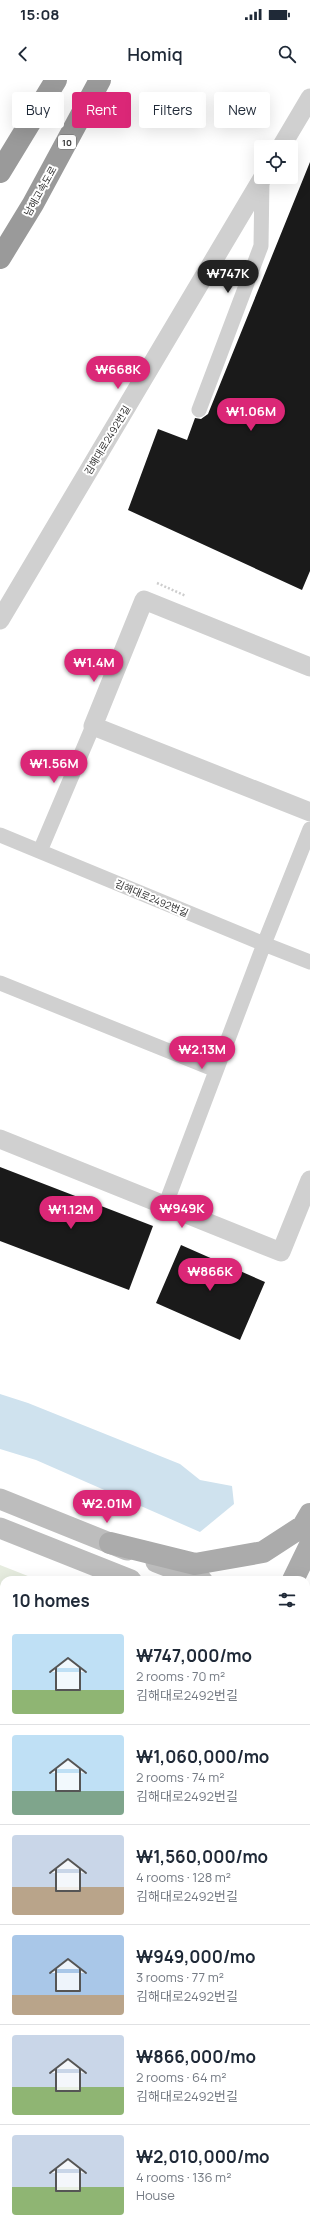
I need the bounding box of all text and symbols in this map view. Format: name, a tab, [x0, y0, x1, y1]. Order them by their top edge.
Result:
text: 15:08	[20, 4, 60, 25]
text: Homiq	[127, 42, 183, 66]
icon: back	[12, 43, 34, 65]
icon: search	[276, 43, 298, 65]
chip: Buy	[12, 92, 64, 128]
chip: Rent	[72, 92, 131, 128]
chip: Filters	[139, 92, 206, 128]
chip: New	[214, 92, 270, 128]
road number: 10	[58, 135, 76, 149]
map controls	[254, 140, 298, 184]
button: locate	[254, 140, 298, 184]
street label: 남해고속도로	[20, 163, 60, 219]
pin: ₩747K	[200, 260, 256, 294]
text: ₩747K	[207, 264, 249, 282]
pin: ₩668K	[90, 356, 146, 390]
text: ₩668K	[95, 360, 141, 378]
pin: ₩1.06M	[218, 398, 284, 432]
text: ₩1.06M	[226, 402, 276, 420]
street label: 김해대로2492번길	[81, 403, 133, 477]
pin: ₩1.4M	[66, 649, 122, 683]
text: ₩1.4M	[73, 653, 115, 671]
pin: ₩1.56M	[21, 750, 87, 784]
text: ₩1.56M	[29, 754, 79, 772]
street label: 김해대로2492번길	[113, 876, 191, 920]
pin: ₩2.13M	[169, 1036, 235, 1070]
text: ₩2.13M	[178, 1040, 226, 1058]
pin: ₩949K	[154, 1195, 210, 1229]
pin: ₩1.12M	[38, 1196, 104, 1230]
text: ₩949K	[159, 1199, 205, 1217]
text: ₩1.12M	[48, 1200, 94, 1218]
pin: ₩866K	[182, 1258, 238, 1292]
text: ₩866K	[187, 1262, 233, 1280]
pin: ₩2.01M	[74, 1490, 140, 1524]
text: ₩2.01M	[82, 1494, 132, 1512]
text: 10 homes	[12, 1589, 90, 1612]
icon: filters	[276, 1589, 298, 1611]
text: ₩747,000/mo	[136, 1644, 252, 1667]
icon: home	[44, 1650, 92, 1698]
text: 2 rooms · 70 m²	[136, 1667, 225, 1685]
text: 김해대로2492번길	[136, 1686, 238, 1704]
text: ₩1,060,000/mo	[136, 1745, 269, 1768]
icon: home	[44, 1751, 92, 1799]
text: 2 rooms · 74 m²	[136, 1768, 224, 1786]
text: 김해대로2492번길	[136, 1787, 238, 1805]
text: ₩1,560,000/mo	[136, 1845, 268, 1868]
icon: home	[44, 1851, 92, 1899]
text: 4 rooms · 128 m²	[136, 1868, 231, 1886]
text: 김해대로2492번길	[136, 1887, 238, 1905]
text: ₩949,000/mo	[136, 1945, 255, 1968]
icon: home	[44, 1951, 92, 1999]
text: 3 rooms · 77 m²	[136, 1968, 224, 1986]
text: 김해대로2492번길	[136, 1987, 238, 2005]
text: ₩866,000/mo	[136, 2045, 256, 2068]
icon: home	[44, 2051, 92, 2099]
text: 2 rooms · 64 m²	[136, 2068, 227, 2086]
text: 김해대로2492번길	[136, 2087, 238, 2105]
text: ₩2,010,000/mo	[136, 2145, 270, 2168]
icon: home	[44, 2151, 92, 2199]
text: 4 rooms · 136 m²	[136, 2168, 231, 2186]
text: House	[136, 2186, 175, 2204]

